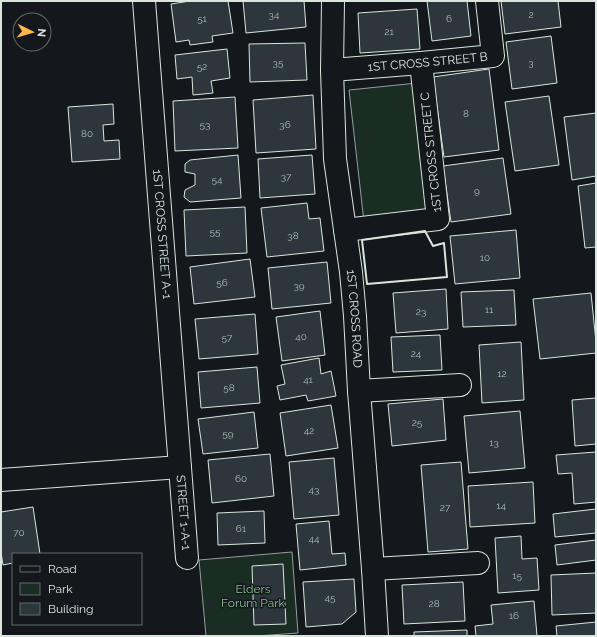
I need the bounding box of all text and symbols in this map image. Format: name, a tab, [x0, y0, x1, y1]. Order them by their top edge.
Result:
house number: 34	[269, 9, 280, 20]
house number: 2	[528, 9, 534, 20]
north arrow	[12, 12, 52, 52]
house number: 51	[197, 13, 208, 24]
house number: 6	[446, 13, 452, 24]
house number: 21	[384, 26, 394, 37]
text: N	[35, 28, 48, 38]
street label: 1ST CROSS STREET B	[367, 50, 488, 74]
house number: 35	[273, 57, 284, 68]
house number: 3	[528, 57, 534, 68]
house number: 52	[197, 61, 207, 72]
street label: 1ST CROSS STREET C	[418, 91, 444, 213]
house number: 8	[463, 108, 469, 119]
house number: 53	[200, 119, 210, 130]
house number: 36	[279, 119, 291, 130]
house number: 80	[81, 128, 93, 139]
street label: 1ST CROSS STREET A-1	[150, 169, 174, 300]
house number: 37	[281, 171, 292, 182]
house number: 54	[212, 174, 223, 185]
house number: 9	[474, 185, 480, 196]
house number: 55	[210, 226, 221, 237]
house number: 38	[287, 230, 299, 241]
house number: 10	[480, 252, 490, 263]
street label: 1ST CROSS ROAD	[344, 269, 365, 369]
house number: 56	[216, 277, 228, 288]
house number: 39	[293, 280, 305, 291]
house number: 11	[485, 304, 494, 315]
house number: 23	[416, 306, 426, 317]
house number: 40	[295, 331, 307, 342]
house number: 57	[222, 332, 233, 343]
house number: 24	[411, 348, 422, 359]
house number: 12	[497, 368, 507, 379]
house number: 41	[303, 374, 314, 385]
house number: 58	[223, 382, 235, 393]
house number: 25	[412, 417, 423, 428]
house number: 42	[304, 425, 314, 436]
house number: 59	[222, 428, 234, 439]
house number: 13	[489, 437, 499, 448]
house number: 60	[235, 473, 247, 484]
street label: STREET 1-A-1	[174, 474, 193, 551]
house number: 43	[309, 484, 319, 495]
house number: 14	[496, 500, 506, 511]
house number: 27	[440, 502, 451, 513]
house number: 61	[236, 523, 247, 534]
house number: 70	[13, 527, 25, 538]
house number: 44	[309, 533, 320, 544]
legend	[12, 553, 142, 625]
text: Road	[48, 562, 77, 576]
house number: 15	[512, 570, 522, 581]
text: Park	[48, 582, 73, 596]
park label: Elders Forum Park	[221, 582, 286, 610]
house number: 45	[325, 592, 336, 603]
house number: 28	[428, 598, 440, 609]
text: Building	[48, 602, 94, 616]
house number: 16	[509, 610, 519, 621]

